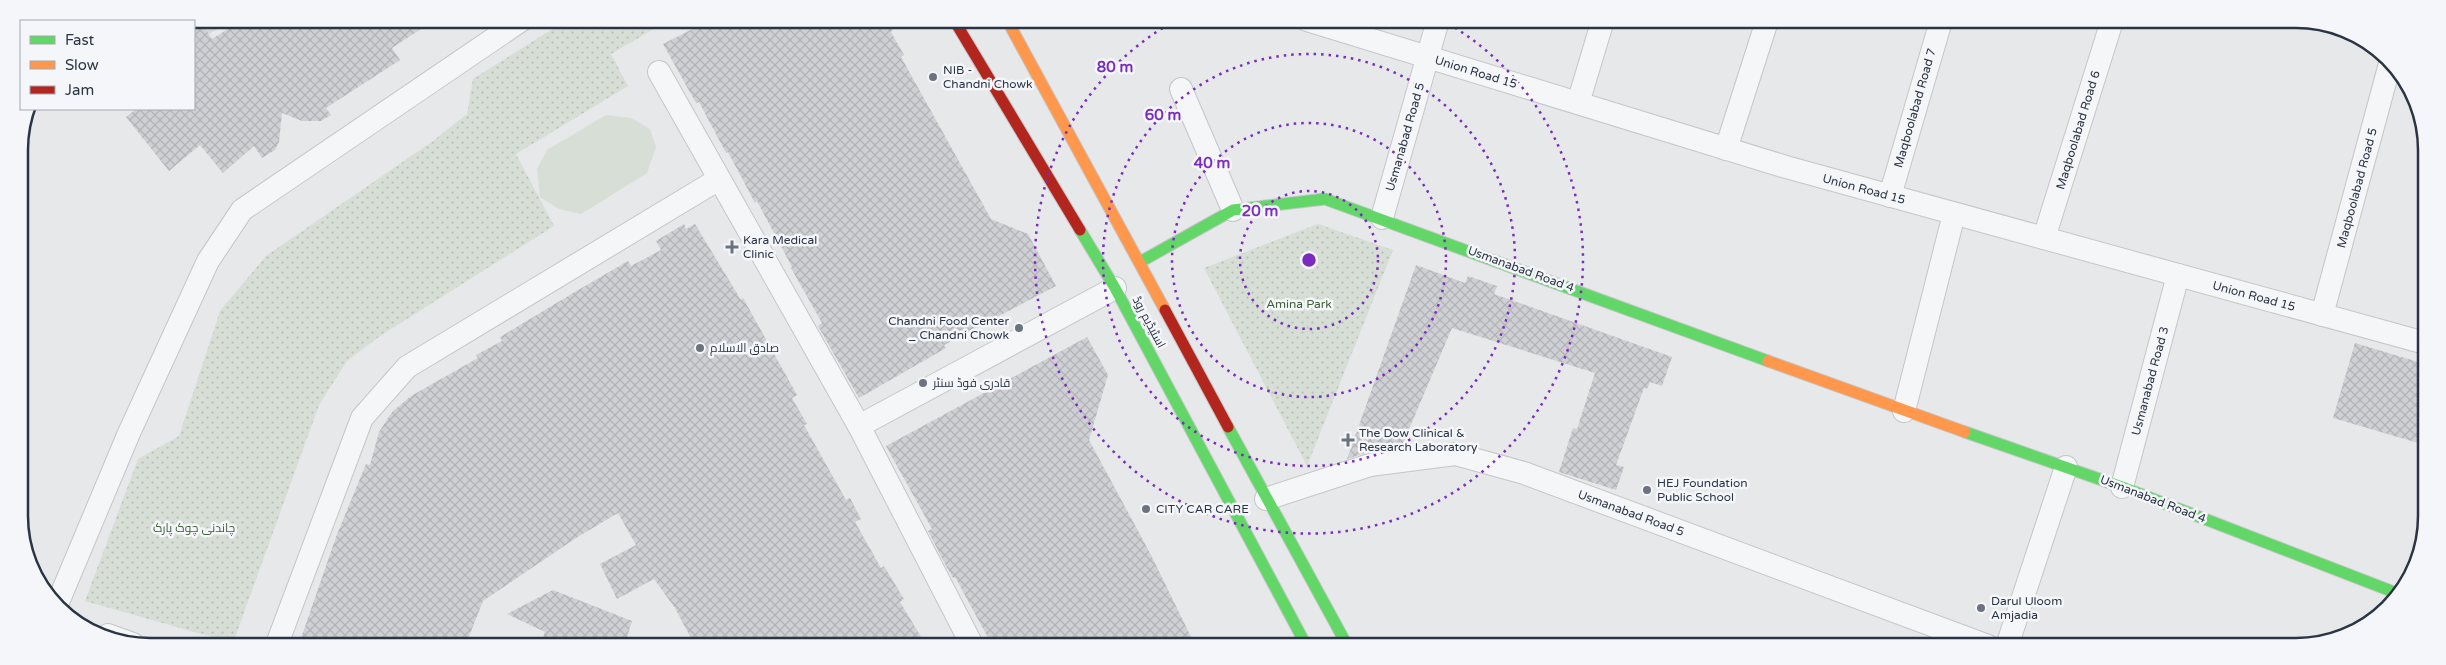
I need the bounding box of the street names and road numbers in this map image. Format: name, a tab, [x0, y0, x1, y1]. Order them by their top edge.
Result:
street label: Maqboolabad Road 7	[1891, 47, 1939, 169]
street label: Union Road 15	[1433, 53, 1519, 91]
street label: Maqboolabad Road 6	[2053, 69, 2103, 191]
street label: Usmanabad Road 5	[1383, 81, 1427, 193]
street label: Maqboolabad Road 5	[2334, 126, 2380, 250]
street label: Union Road 15	[1821, 171, 1907, 207]
street label: Usmanabad Road 4	[1466, 243, 1577, 295]
street label: Union Road 15	[2211, 278, 2297, 314]
street label: اسٹیڈیم روڈ	[1129, 294, 1168, 351]
street label: Usmanabad Road 3	[2129, 325, 2171, 437]
street label: Usmanabad Road 4	[2098, 472, 2208, 526]
street label: Usmanabad Road 5	[1576, 487, 1686, 539]

